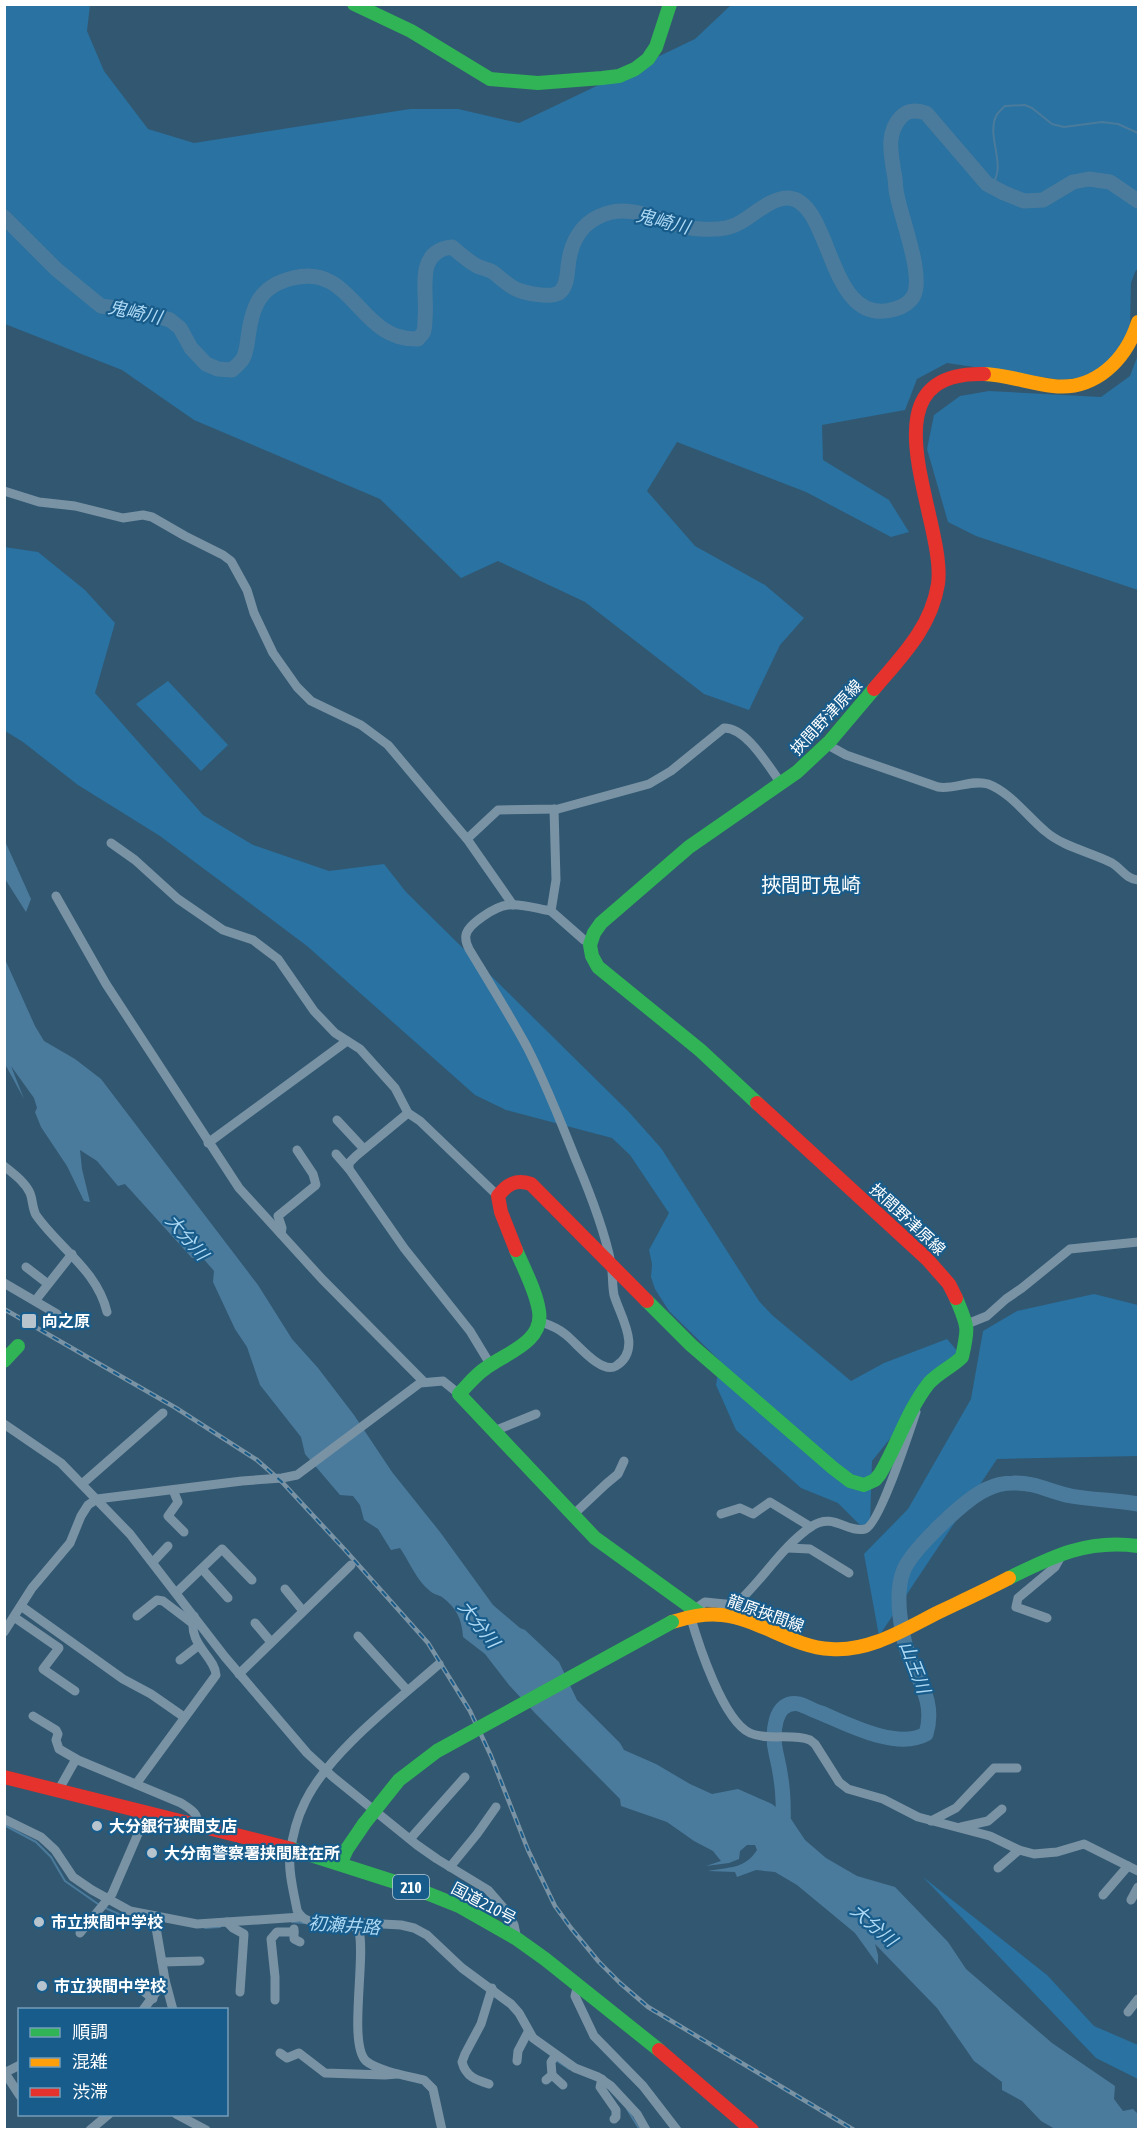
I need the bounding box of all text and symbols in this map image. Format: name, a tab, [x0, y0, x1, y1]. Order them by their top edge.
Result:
water label: 鬼崎川	[634, 204, 694, 238]
water label: 鬼崎川	[106, 296, 166, 328]
street label: 挾間野津原線	[787, 676, 865, 758]
district label: 挾間町鬼崎	[761, 873, 861, 896]
street label: 挾間野津原線	[867, 1180, 949, 1258]
water label: 大分川	[161, 1210, 214, 1266]
marker: 向之原	[20, 1312, 38, 1330]
place label: 向之原	[42, 1312, 90, 1330]
street label: 龍原挾間線	[725, 1591, 807, 1635]
water label: 大分川	[454, 1596, 505, 1653]
water label: 山王川	[896, 1638, 935, 1698]
place label: 大分銀行狭間支店	[109, 1817, 237, 1835]
marker: 大分銀行狭間支店	[90, 1819, 104, 1833]
place label: 大分南警察署挟間駐在所	[164, 1844, 340, 1862]
marker: 大分南警察署挟間駐在所	[145, 1846, 159, 1860]
road number: 210	[393, 1875, 429, 1899]
street label: 国道210号	[449, 1878, 519, 1928]
water label: 大分川	[847, 1899, 903, 1952]
water label: 初瀬井路	[307, 1912, 383, 1938]
place label: 市立挾間中学校	[51, 1913, 163, 1931]
marker: 市立挾間中学校	[32, 1915, 46, 1929]
place label: 市立狭間中学校	[54, 1977, 166, 1995]
marker: 市立狭間中学校	[35, 1979, 49, 1993]
legend	[18, 2008, 228, 2116]
text: 順調	[72, 2021, 108, 2042]
text: 混雑	[72, 2051, 108, 2072]
text: 渋滞	[72, 2081, 108, 2102]

